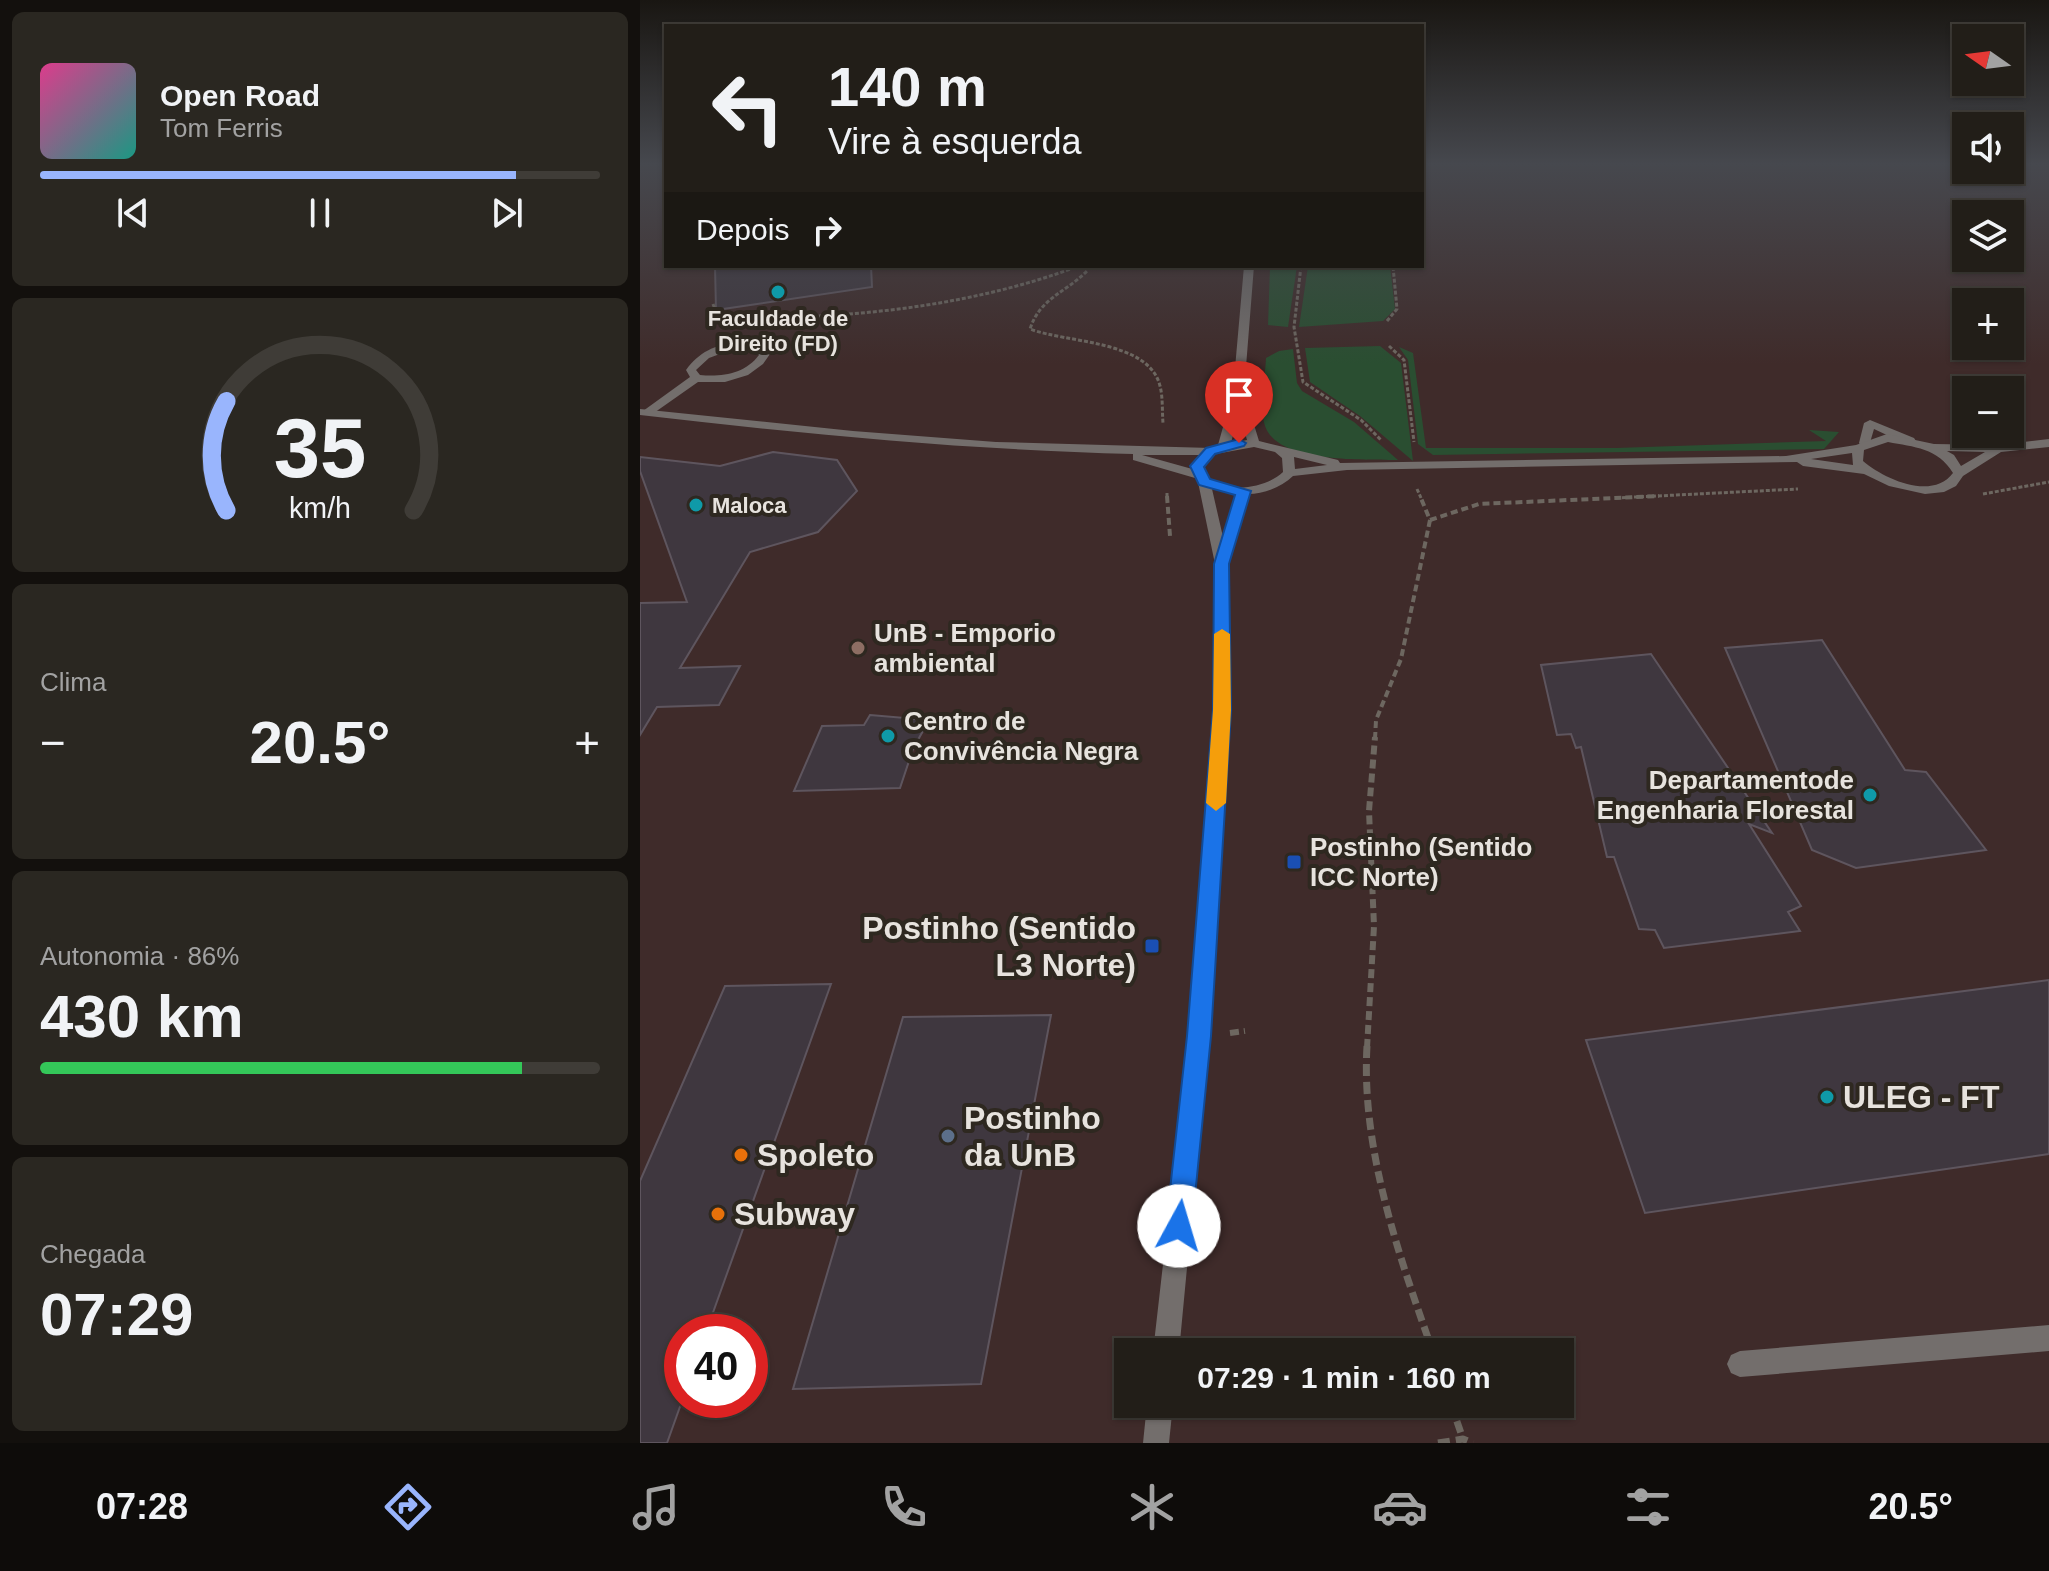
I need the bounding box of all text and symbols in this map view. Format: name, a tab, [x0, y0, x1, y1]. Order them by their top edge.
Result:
north arrow	[1952, 24, 2024, 96]
map controls	[1952, 24, 2024, 448]
text: 140 m	[828, 55, 987, 118]
icon: left	[696, 56, 800, 160]
text: Open Road	[160, 79, 320, 112]
button: sound	[1952, 112, 2024, 184]
text: Tom Ferris	[160, 113, 283, 143]
text: Vire à esquerda	[828, 121, 1082, 162]
icon: previous	[111, 191, 155, 235]
icon: pause	[298, 191, 342, 235]
icon: next	[485, 191, 529, 235]
button: layers	[1952, 200, 2024, 272]
icon: right	[805, 208, 849, 252]
text: Depois	[696, 213, 789, 246]
marker: Faculdade de Direito (FD)	[769, 283, 787, 301]
button: +	[1952, 288, 2024, 360]
place label: Faculdade de Direito (FD)	[708, 306, 848, 356]
pin	[1205, 361, 1273, 443]
icon: arrive	[1217, 373, 1261, 417]
button: −	[1952, 376, 2024, 448]
text: 35	[274, 402, 366, 495]
text: km/h	[289, 492, 351, 524]
place label: Maloca	[712, 493, 787, 518]
marker: Maloca	[687, 496, 705, 514]
place label: UnB - Emporio ambiental	[874, 618, 1056, 678]
marker: UnB - Emporio ambiental	[849, 639, 867, 657]
text: Clima	[40, 667, 106, 697]
place label: Centro de Convivência Negra	[904, 706, 1139, 766]
text: 20.5°	[250, 709, 390, 776]
text: −	[40, 718, 66, 767]
text: +	[574, 718, 600, 767]
marker: Centro de Convivência Negra	[879, 727, 897, 745]
place label: Departamentode Engenharia Florestal	[1597, 765, 1854, 825]
marker: Departamentode Engenharia Florestal	[1861, 786, 1879, 804]
place label: Postinho (Sentido ICC Norte)	[1310, 832, 1532, 892]
marker: Postinho (Sentido ICC Norte)	[1285, 853, 1303, 871]
place label: Postinho (Sentido L3 Norte)	[862, 910, 1136, 983]
marker: Postinho (Sentido L3 Norte)	[1143, 937, 1161, 955]
text: Autonomia · 86%	[40, 941, 239, 971]
text: 430 km	[40, 983, 244, 1050]
place label: ULEG - FT	[1843, 1079, 2000, 1115]
marker: ULEG - FT	[1818, 1088, 1836, 1106]
place label: Postinho da UnB	[964, 1100, 1101, 1173]
marker: Postinho da UnB	[939, 1127, 957, 1145]
place label: Spoleto	[757, 1137, 874, 1173]
marker: Spoleto	[732, 1146, 750, 1164]
position arrow	[1137, 1184, 1221, 1268]
place label: Subway	[734, 1196, 855, 1232]
marker: Subway	[709, 1205, 727, 1223]
text: Chegada	[40, 1239, 146, 1269]
text: 07:29	[40, 1281, 193, 1348]
speed limit sign: 40	[664, 1314, 768, 1418]
text: 07:29 · 1 min · 160 m	[1197, 1361, 1491, 1394]
icon: directions	[380, 1479, 436, 1535]
icon: music	[628, 1479, 684, 1535]
icon: phone	[876, 1479, 932, 1535]
icon: climate	[1124, 1479, 1180, 1535]
icon: car	[1372, 1479, 1428, 1535]
icon: filters	[1620, 1479, 1676, 1535]
text: 07:28	[96, 1486, 188, 1527]
text: 20.5°	[1868, 1486, 1953, 1527]

